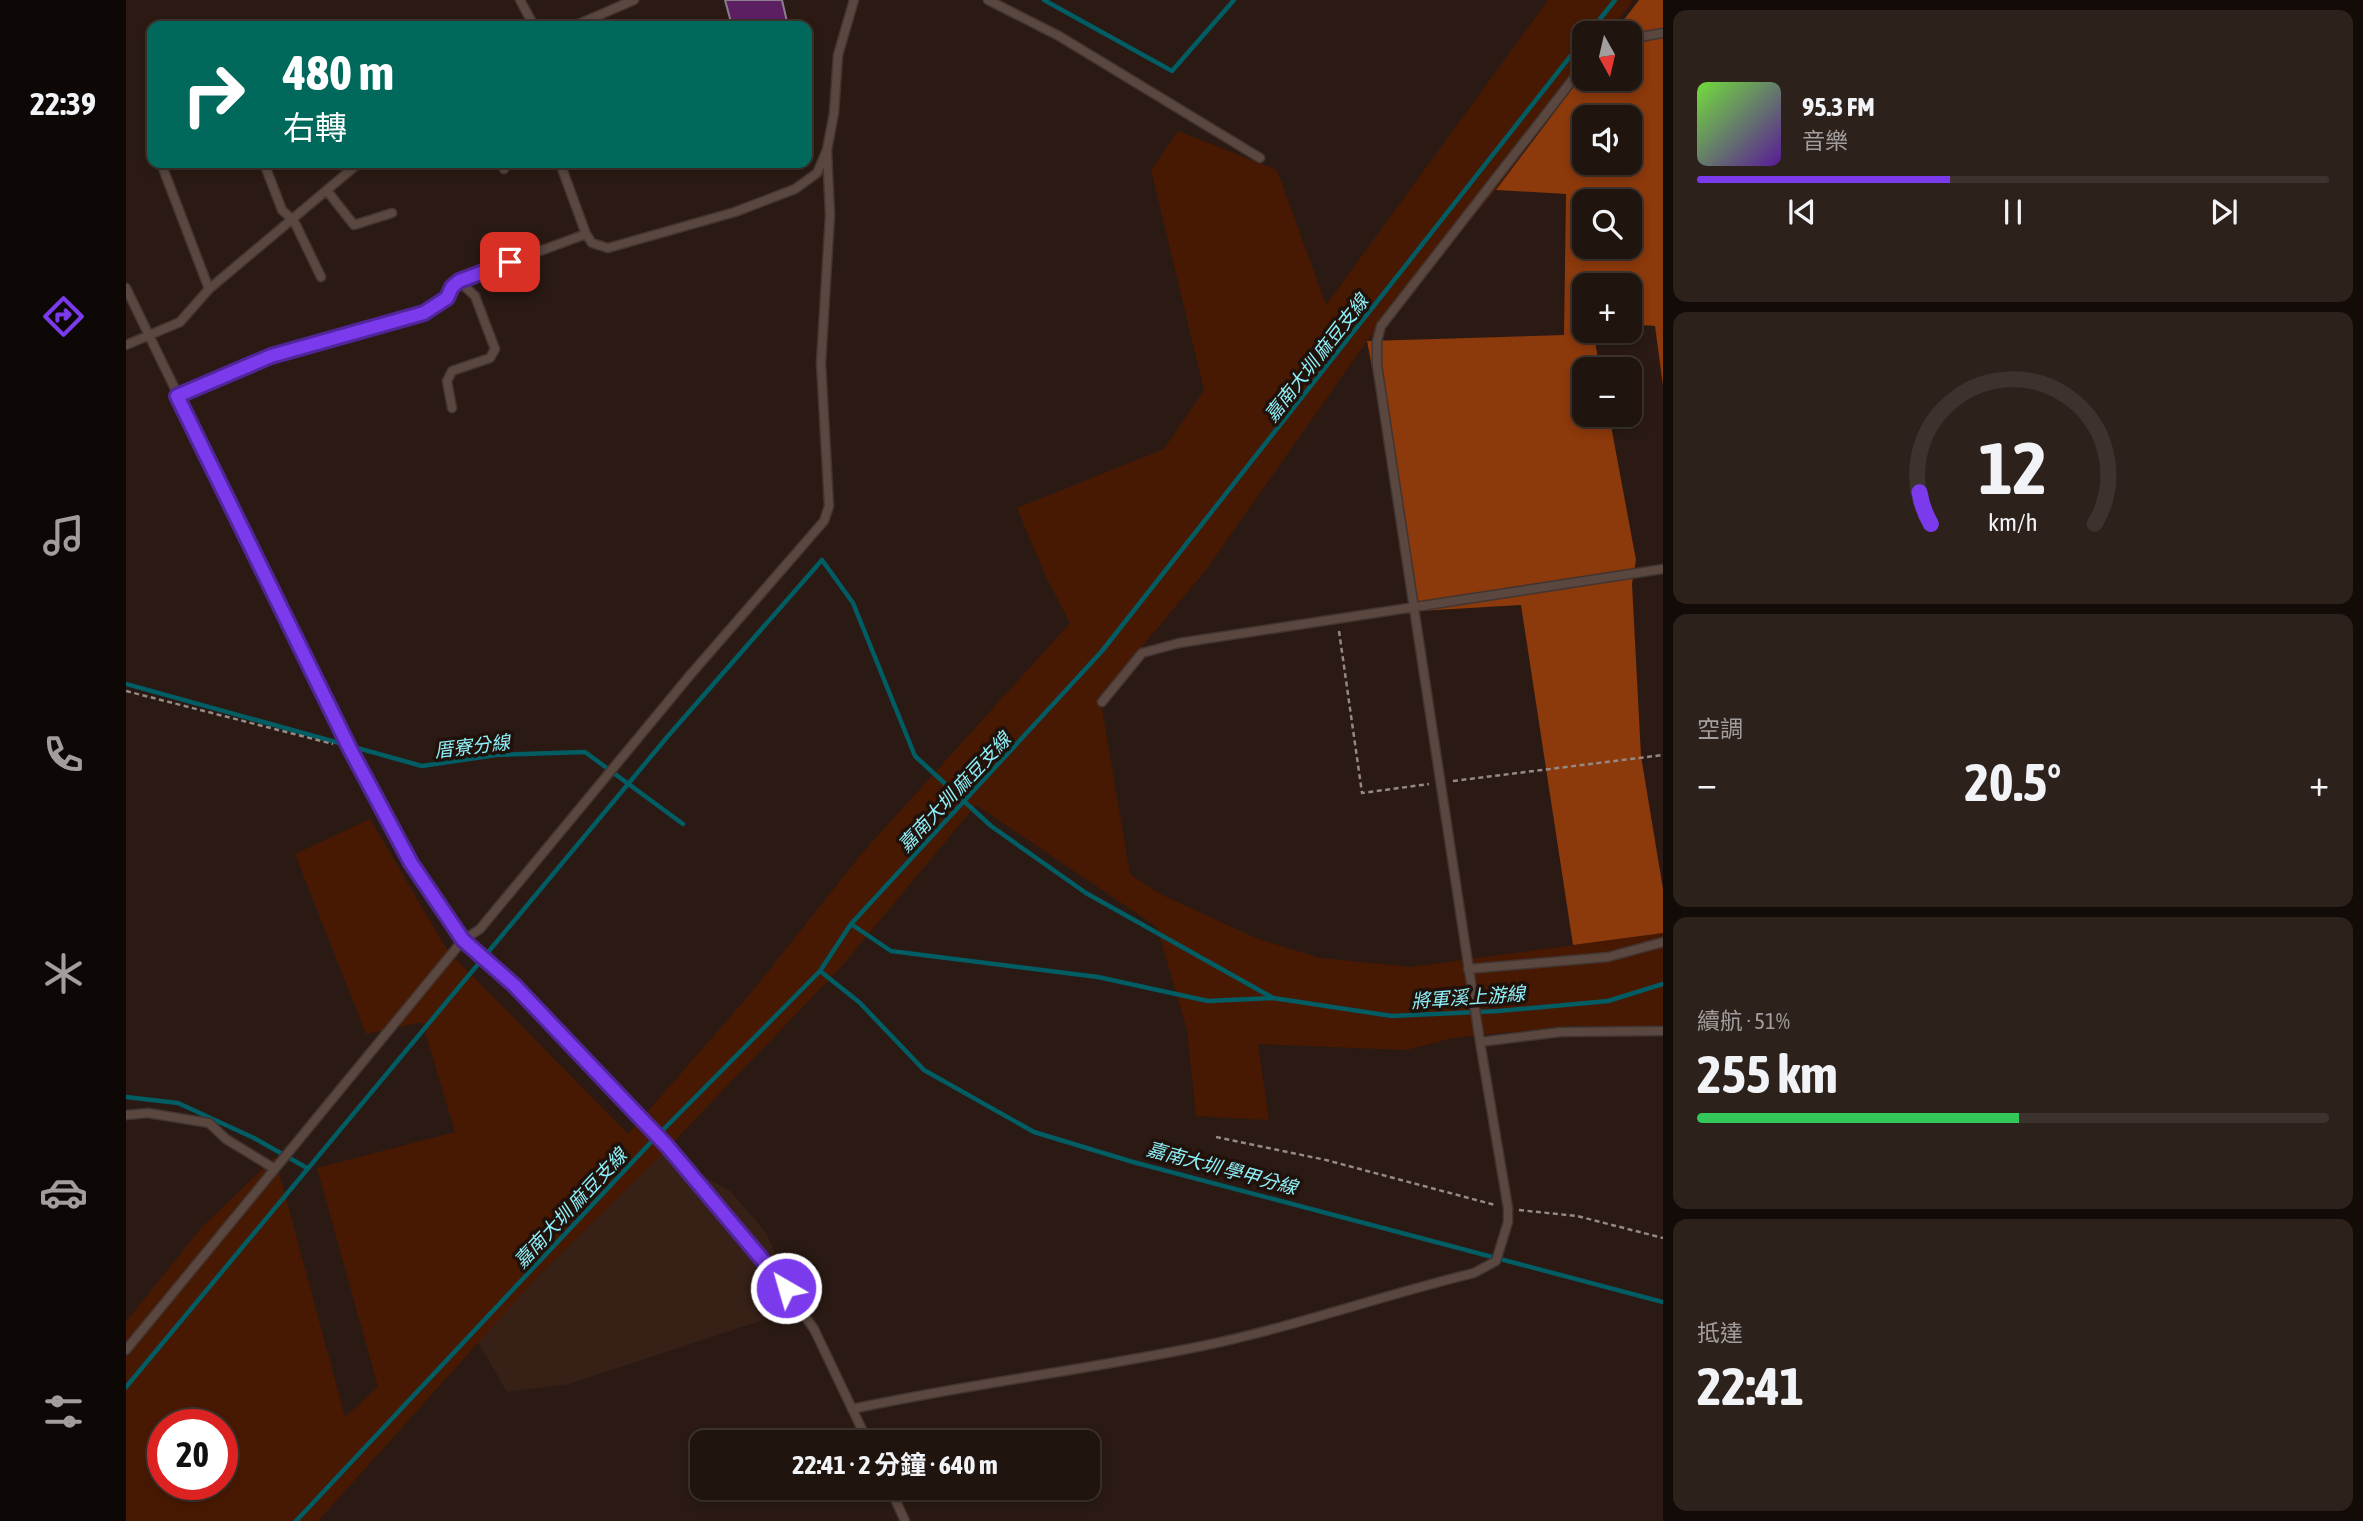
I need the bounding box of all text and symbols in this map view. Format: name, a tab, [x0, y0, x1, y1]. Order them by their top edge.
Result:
north arrow	[1572, 21, 1642, 91]
map controls	[1572, 21, 1642, 427]
text: 480 m	[283, 44, 394, 100]
icon: right	[168, 49, 259, 140]
text: 22:39	[30, 85, 96, 122]
text: 95.3 FM	[1802, 92, 1875, 122]
button: sound	[1572, 105, 1642, 175]
text: 右轉	[283, 109, 347, 146]
text: 音樂	[1802, 128, 1848, 154]
button: search	[1572, 189, 1642, 259]
icon: previous	[1783, 193, 1821, 231]
icon: pause	[1994, 193, 2032, 231]
icon: next	[2205, 193, 2243, 231]
pin	[480, 232, 540, 292]
icon: arrive	[491, 243, 529, 281]
button: +	[1572, 273, 1642, 343]
water label: 嘉南大圳 麻豆支線	[1260, 289, 1373, 426]
icon: directions	[39, 292, 88, 341]
button: −	[1572, 357, 1642, 427]
text: 12	[1979, 427, 2047, 510]
text: km/h	[1988, 508, 2038, 536]
icon: music	[39, 511, 88, 560]
text: 空調	[1697, 716, 1743, 742]
water label: 嘉南大圳 麻豆支線	[893, 727, 1016, 856]
icon: phone	[39, 730, 88, 779]
water label: 厝寮分線	[433, 730, 513, 762]
text: 20.5°	[1965, 752, 2061, 812]
text: −	[1697, 761, 1717, 804]
text: +	[2309, 761, 2329, 804]
icon: climate	[39, 949, 88, 998]
water label: 將軍溪上游線	[1410, 982, 1528, 1012]
text: 續航 · 51%	[1697, 1008, 1790, 1034]
text: 255 km	[1697, 1044, 1838, 1104]
water label: 嘉南大圳 學甲分線	[1144, 1137, 1301, 1199]
water label: 嘉南大圳 麻豆支線	[509, 1143, 632, 1272]
icon: car	[39, 1168, 88, 1217]
position arrow	[749, 1251, 823, 1325]
text: 抵達	[1697, 1320, 1743, 1346]
text: 22:41	[1697, 1356, 1804, 1416]
icon: filters	[39, 1387, 88, 1436]
speed limit sign: 20	[147, 1409, 238, 1500]
text: 22:41 · 2 分鐘 · 640 m	[792, 1450, 998, 1480]

